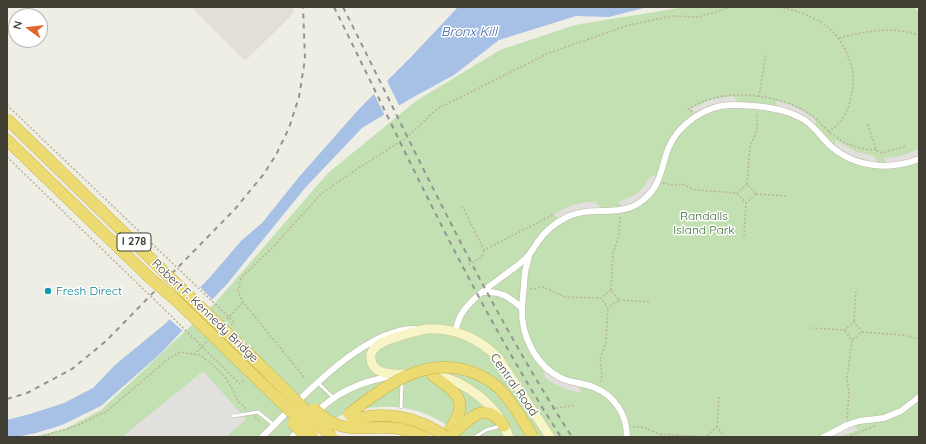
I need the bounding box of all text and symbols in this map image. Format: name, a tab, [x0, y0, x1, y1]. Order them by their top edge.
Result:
north arrow	[8, 8, 48, 48]
text: N	[10, 19, 25, 31]
water label: Bronx Kill	[441, 24, 497, 40]
park label: Randalls Island Park	[673, 209, 735, 237]
road number: I 278	[117, 233, 151, 251]
street label: Robert F. Kennedy Bridge	[149, 256, 261, 366]
place label: Fresh Direct	[56, 284, 122, 298]
marker: Fresh Direct	[43, 286, 53, 296]
street label: Central Road	[487, 351, 541, 419]

